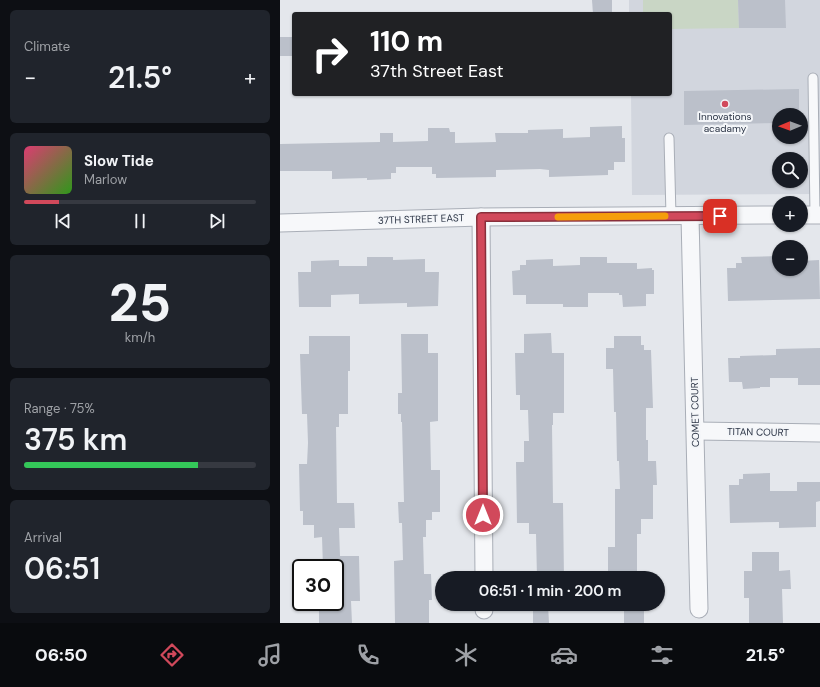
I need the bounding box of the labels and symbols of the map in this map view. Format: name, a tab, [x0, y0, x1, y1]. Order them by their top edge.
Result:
marker: Innovations acadamy	[720, 99, 730, 109]
north arrow	[772, 108, 808, 144]
place label: Innovations acadamy	[699, 110, 751, 135]
pin	[703, 199, 737, 233]
street label: 37TH STREET EAST	[378, 211, 465, 227]
street label: COMET COURT	[688, 376, 702, 447]
street label: TITAN COURT	[727, 425, 789, 439]
position arrow	[462, 494, 504, 536]
speed limit sign: 30	[292, 559, 344, 611]

